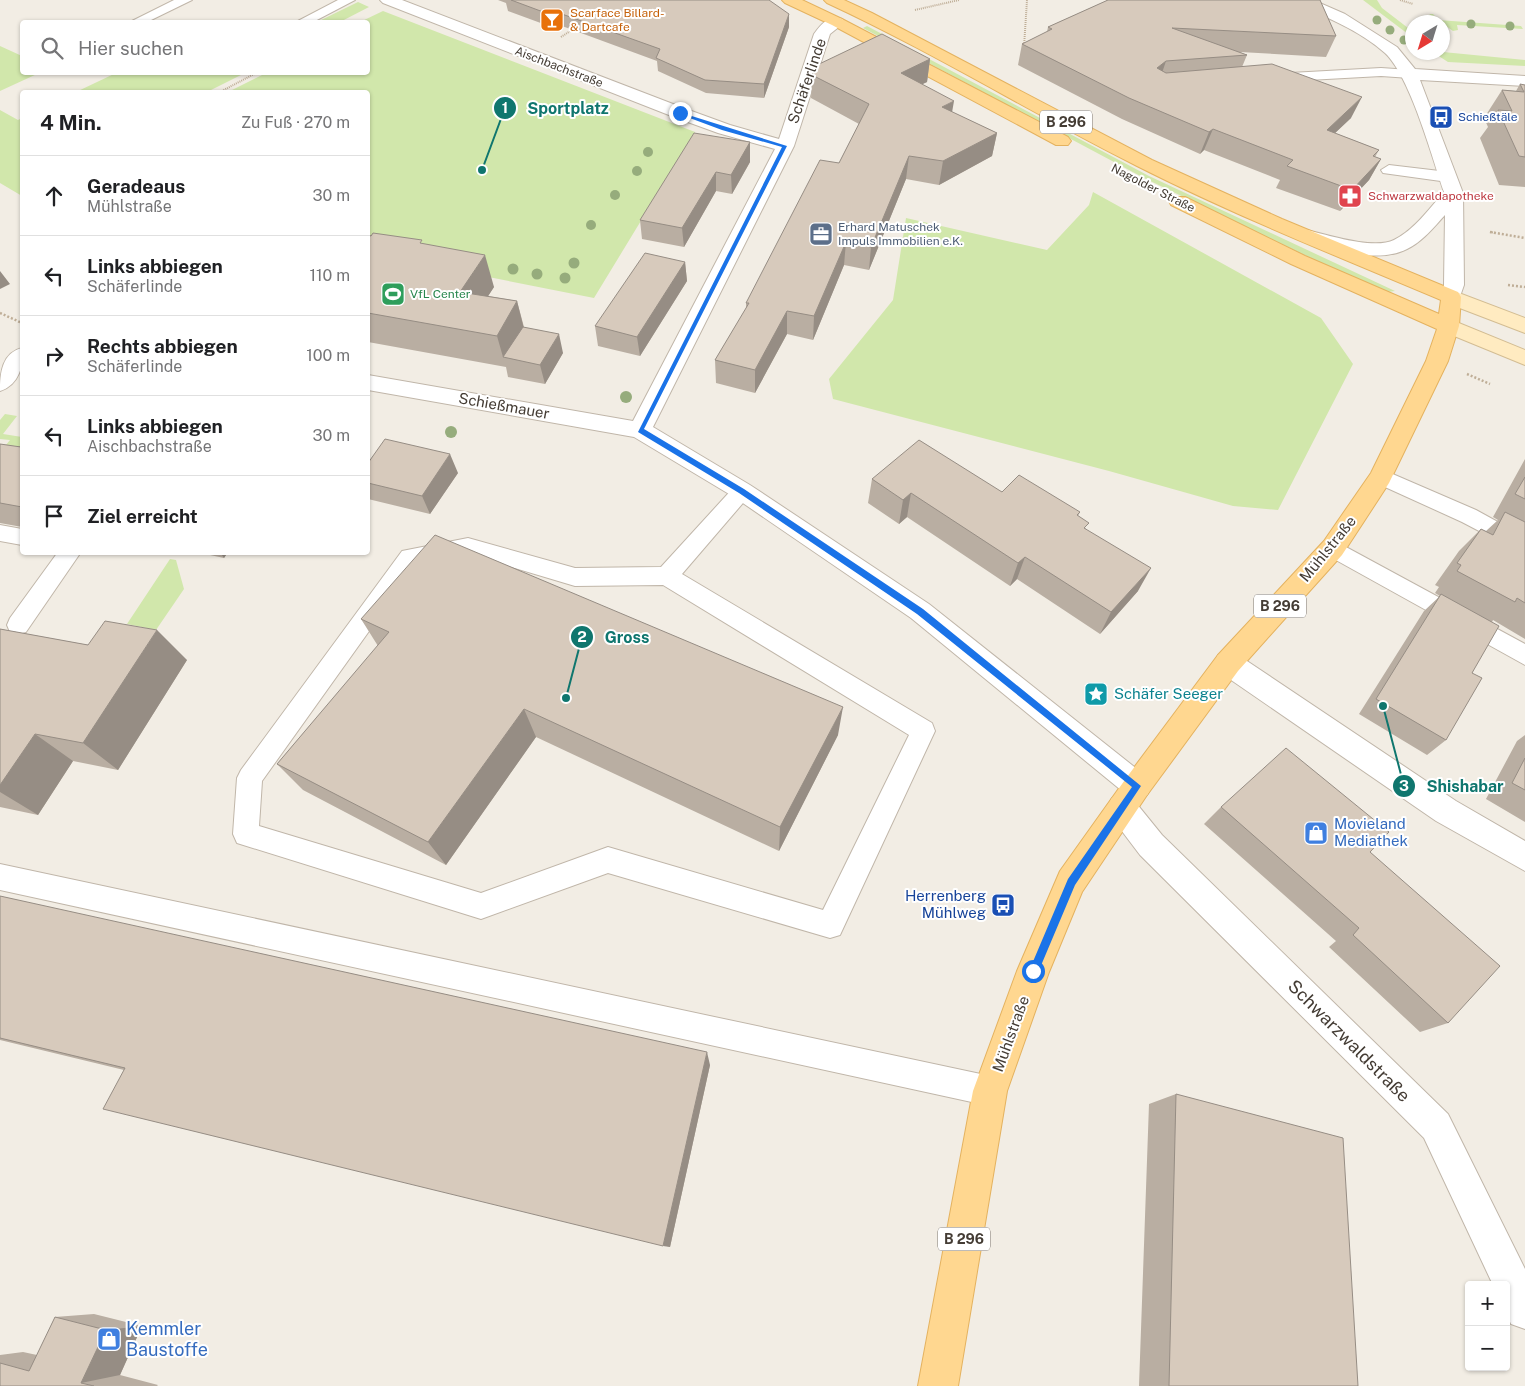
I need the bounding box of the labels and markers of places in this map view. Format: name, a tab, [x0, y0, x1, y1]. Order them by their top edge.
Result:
place label: Scarface Billard- & Dartcafe	[570, 6, 665, 34]
bar icon: Scarface Billard- & Dartcafe	[539, 7, 565, 33]
callout: Sportplatz	[492, 93, 619, 124]
bus stop icon: Schießtäle	[1428, 104, 1454, 130]
place label: Schießtäle	[1458, 110, 1518, 124]
pharmacy icon: Schwarzwaldapotheke	[1337, 183, 1363, 209]
place label: Schwarzwaldapotheke	[1368, 189, 1494, 203]
place label: Erhard Matuschek Impuls Immobilien e.K.	[838, 220, 963, 248]
office icon: Erhard Matuschek Impuls Immobilien e.K.	[808, 221, 834, 247]
sports icon: VfL Center	[380, 281, 406, 307]
place label: VfL Center	[410, 287, 471, 301]
callout: Gross	[569, 622, 659, 653]
place icon: Schäfer Seeger	[1083, 681, 1109, 707]
place label: Schäfer Seeger	[1114, 685, 1223, 702]
callout: Shishabar	[1392, 771, 1514, 802]
place label: Movieland Mediathek	[1334, 815, 1408, 849]
shop icon: Movieland Mediathek	[1303, 820, 1329, 846]
place label: Herrenberg Mühlweg	[905, 887, 986, 921]
bus stop icon: Herrenberg Mühlweg	[990, 892, 1016, 918]
place label: Kemmler Baustoffe	[126, 1318, 208, 1360]
shop icon: Kemmler Baustoffe	[96, 1326, 122, 1352]

